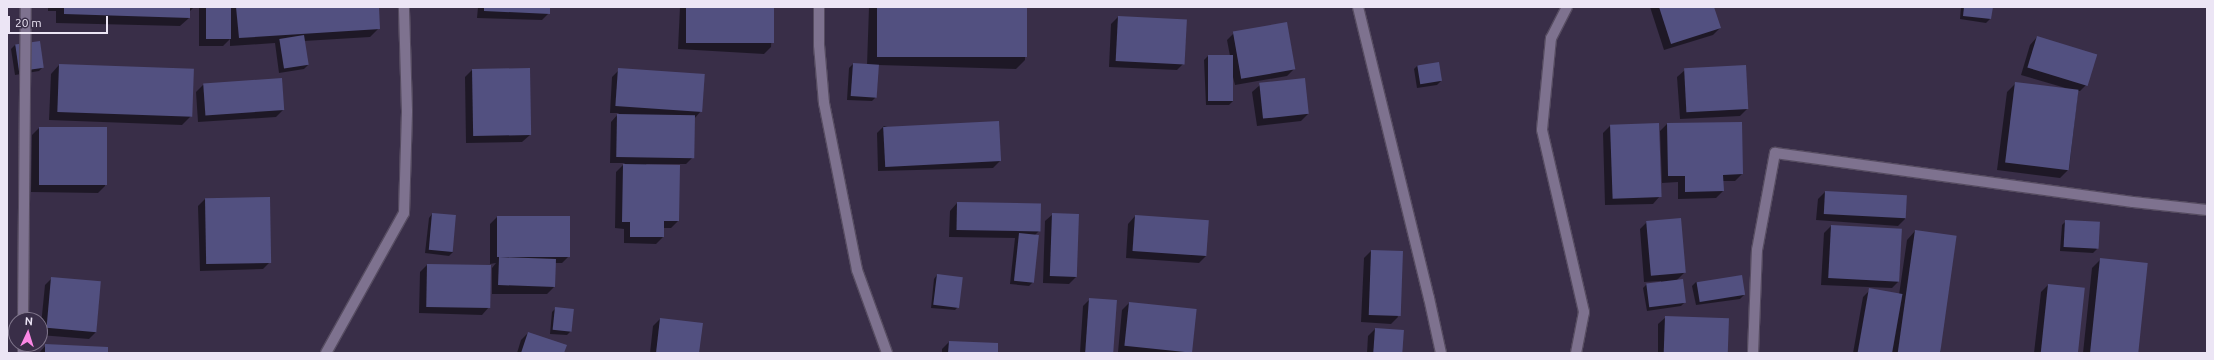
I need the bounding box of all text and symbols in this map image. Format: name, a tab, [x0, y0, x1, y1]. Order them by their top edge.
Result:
scale bar	[10, 8, 110, 34]
text: 20 m	[15, 16, 42, 29]
north arrow	[8, 312, 48, 352]
text: N	[24, 315, 33, 327]

